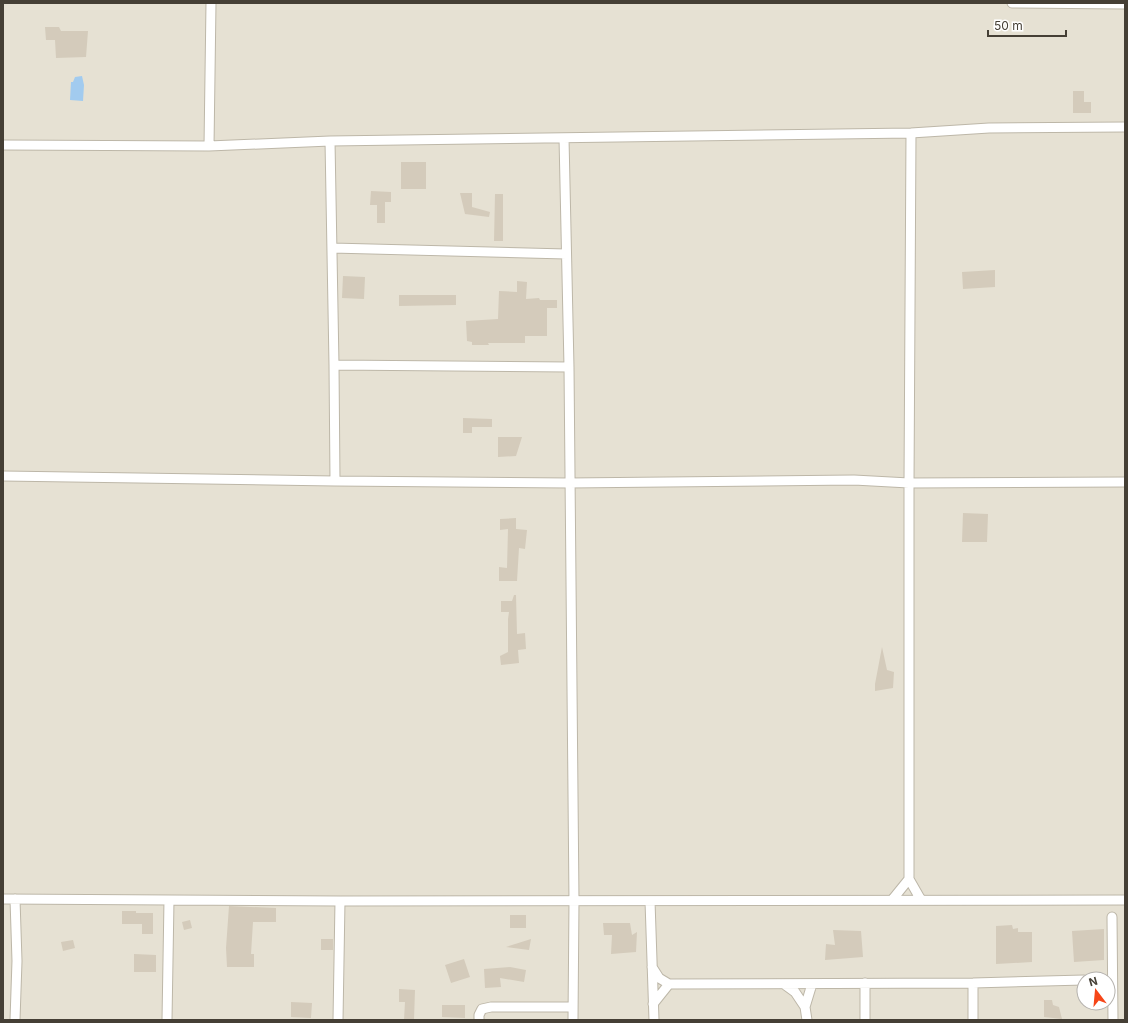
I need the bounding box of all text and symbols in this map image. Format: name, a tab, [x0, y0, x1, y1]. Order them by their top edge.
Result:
scale bar	[988, 12, 1066, 38]
text: 50 m	[994, 18, 1023, 33]
north arrow	[1076, 971, 1116, 1011]
text: N	[1087, 974, 1099, 989]

